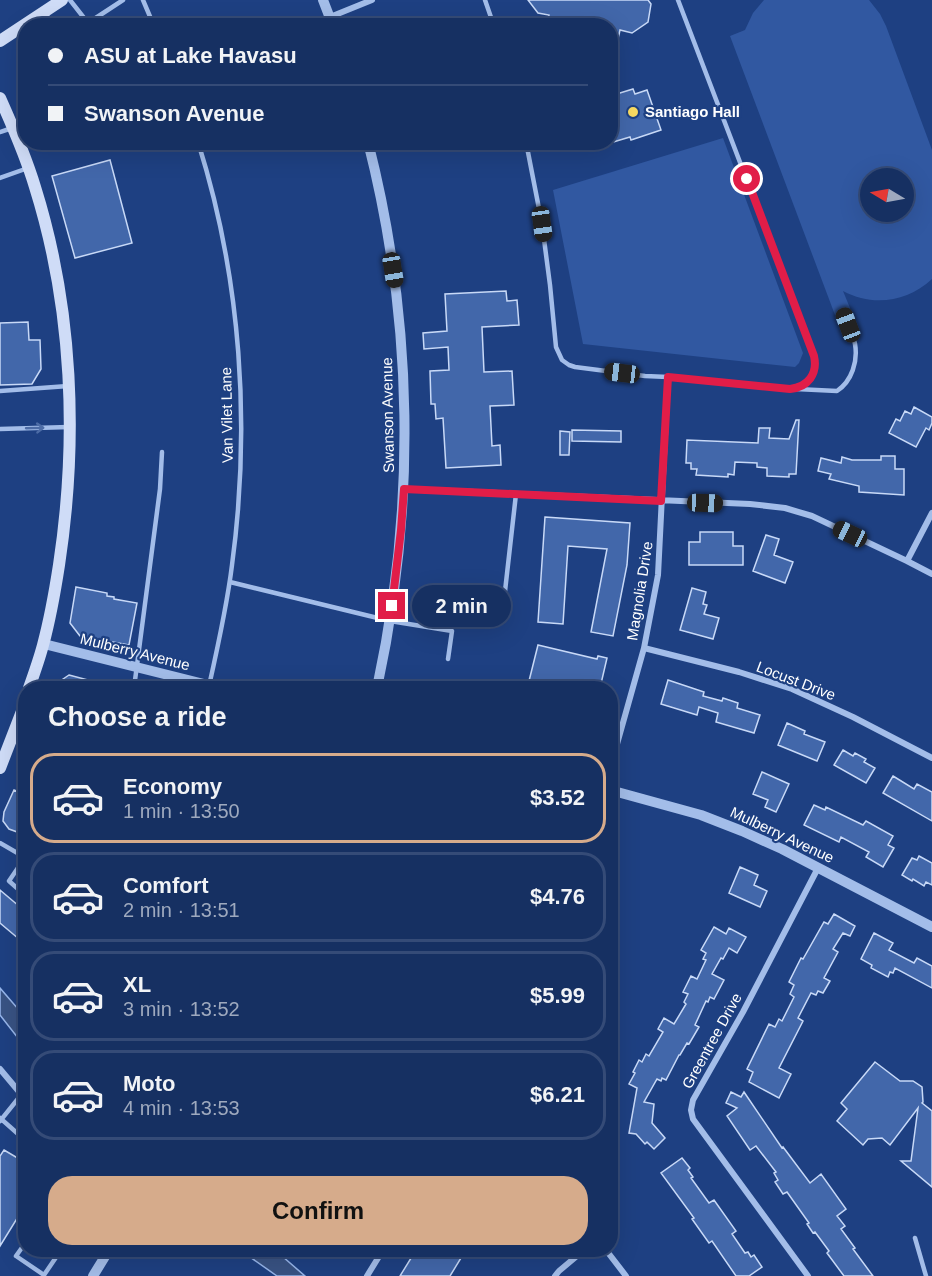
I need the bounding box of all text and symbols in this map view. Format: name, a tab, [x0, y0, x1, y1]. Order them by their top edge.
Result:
text: ASU at Lake Havasu	[84, 43, 297, 68]
text: Swanson Avenue	[84, 101, 265, 126]
place label: Santiago Hall	[645, 103, 740, 120]
marker: Santiago Hall	[626, 105, 640, 119]
route start	[733, 165, 760, 192]
north arrow	[860, 168, 914, 222]
map controls	[860, 168, 914, 222]
car	[531, 205, 553, 243]
car	[381, 251, 405, 289]
car	[833, 305, 863, 345]
street label: Swanson Avenue	[378, 357, 397, 473]
car	[603, 362, 641, 384]
street label: Van Vilet Lane	[217, 367, 236, 463]
one-way arrow	[24, 423, 44, 434]
car	[687, 493, 723, 513]
car	[830, 518, 870, 550]
street label: Magnolia Drive	[623, 540, 656, 642]
callout: 2 min	[413, 585, 512, 627]
route end	[378, 592, 405, 619]
text: 2 min	[435, 595, 488, 617]
street label: Mulberry Avenue	[79, 630, 192, 673]
street label: Locust Drive	[754, 658, 838, 703]
text: Choose a ride	[48, 702, 227, 732]
icon: car	[51, 771, 105, 825]
text: Economy	[123, 774, 222, 799]
text: $3.52	[530, 785, 585, 810]
text: 1 min · 13:50	[123, 800, 240, 822]
street label: Mulberry Avenue	[728, 803, 837, 866]
icon: car	[51, 870, 105, 924]
text: Comfort	[123, 873, 209, 898]
text: $4.76	[530, 884, 585, 909]
text: 2 min · 13:51	[123, 899, 240, 921]
icon: car	[51, 969, 105, 1023]
text: XL	[123, 972, 151, 997]
text: $5.99	[530, 983, 585, 1008]
street label: Greentree Drive	[678, 990, 745, 1092]
text: 3 min · 13:52	[123, 998, 240, 1020]
icon: car	[51, 1068, 105, 1122]
text: Moto	[123, 1071, 176, 1096]
text: $6.21	[530, 1082, 585, 1107]
text: 4 min · 13:53	[123, 1097, 240, 1119]
button: Confirm	[48, 1176, 588, 1245]

